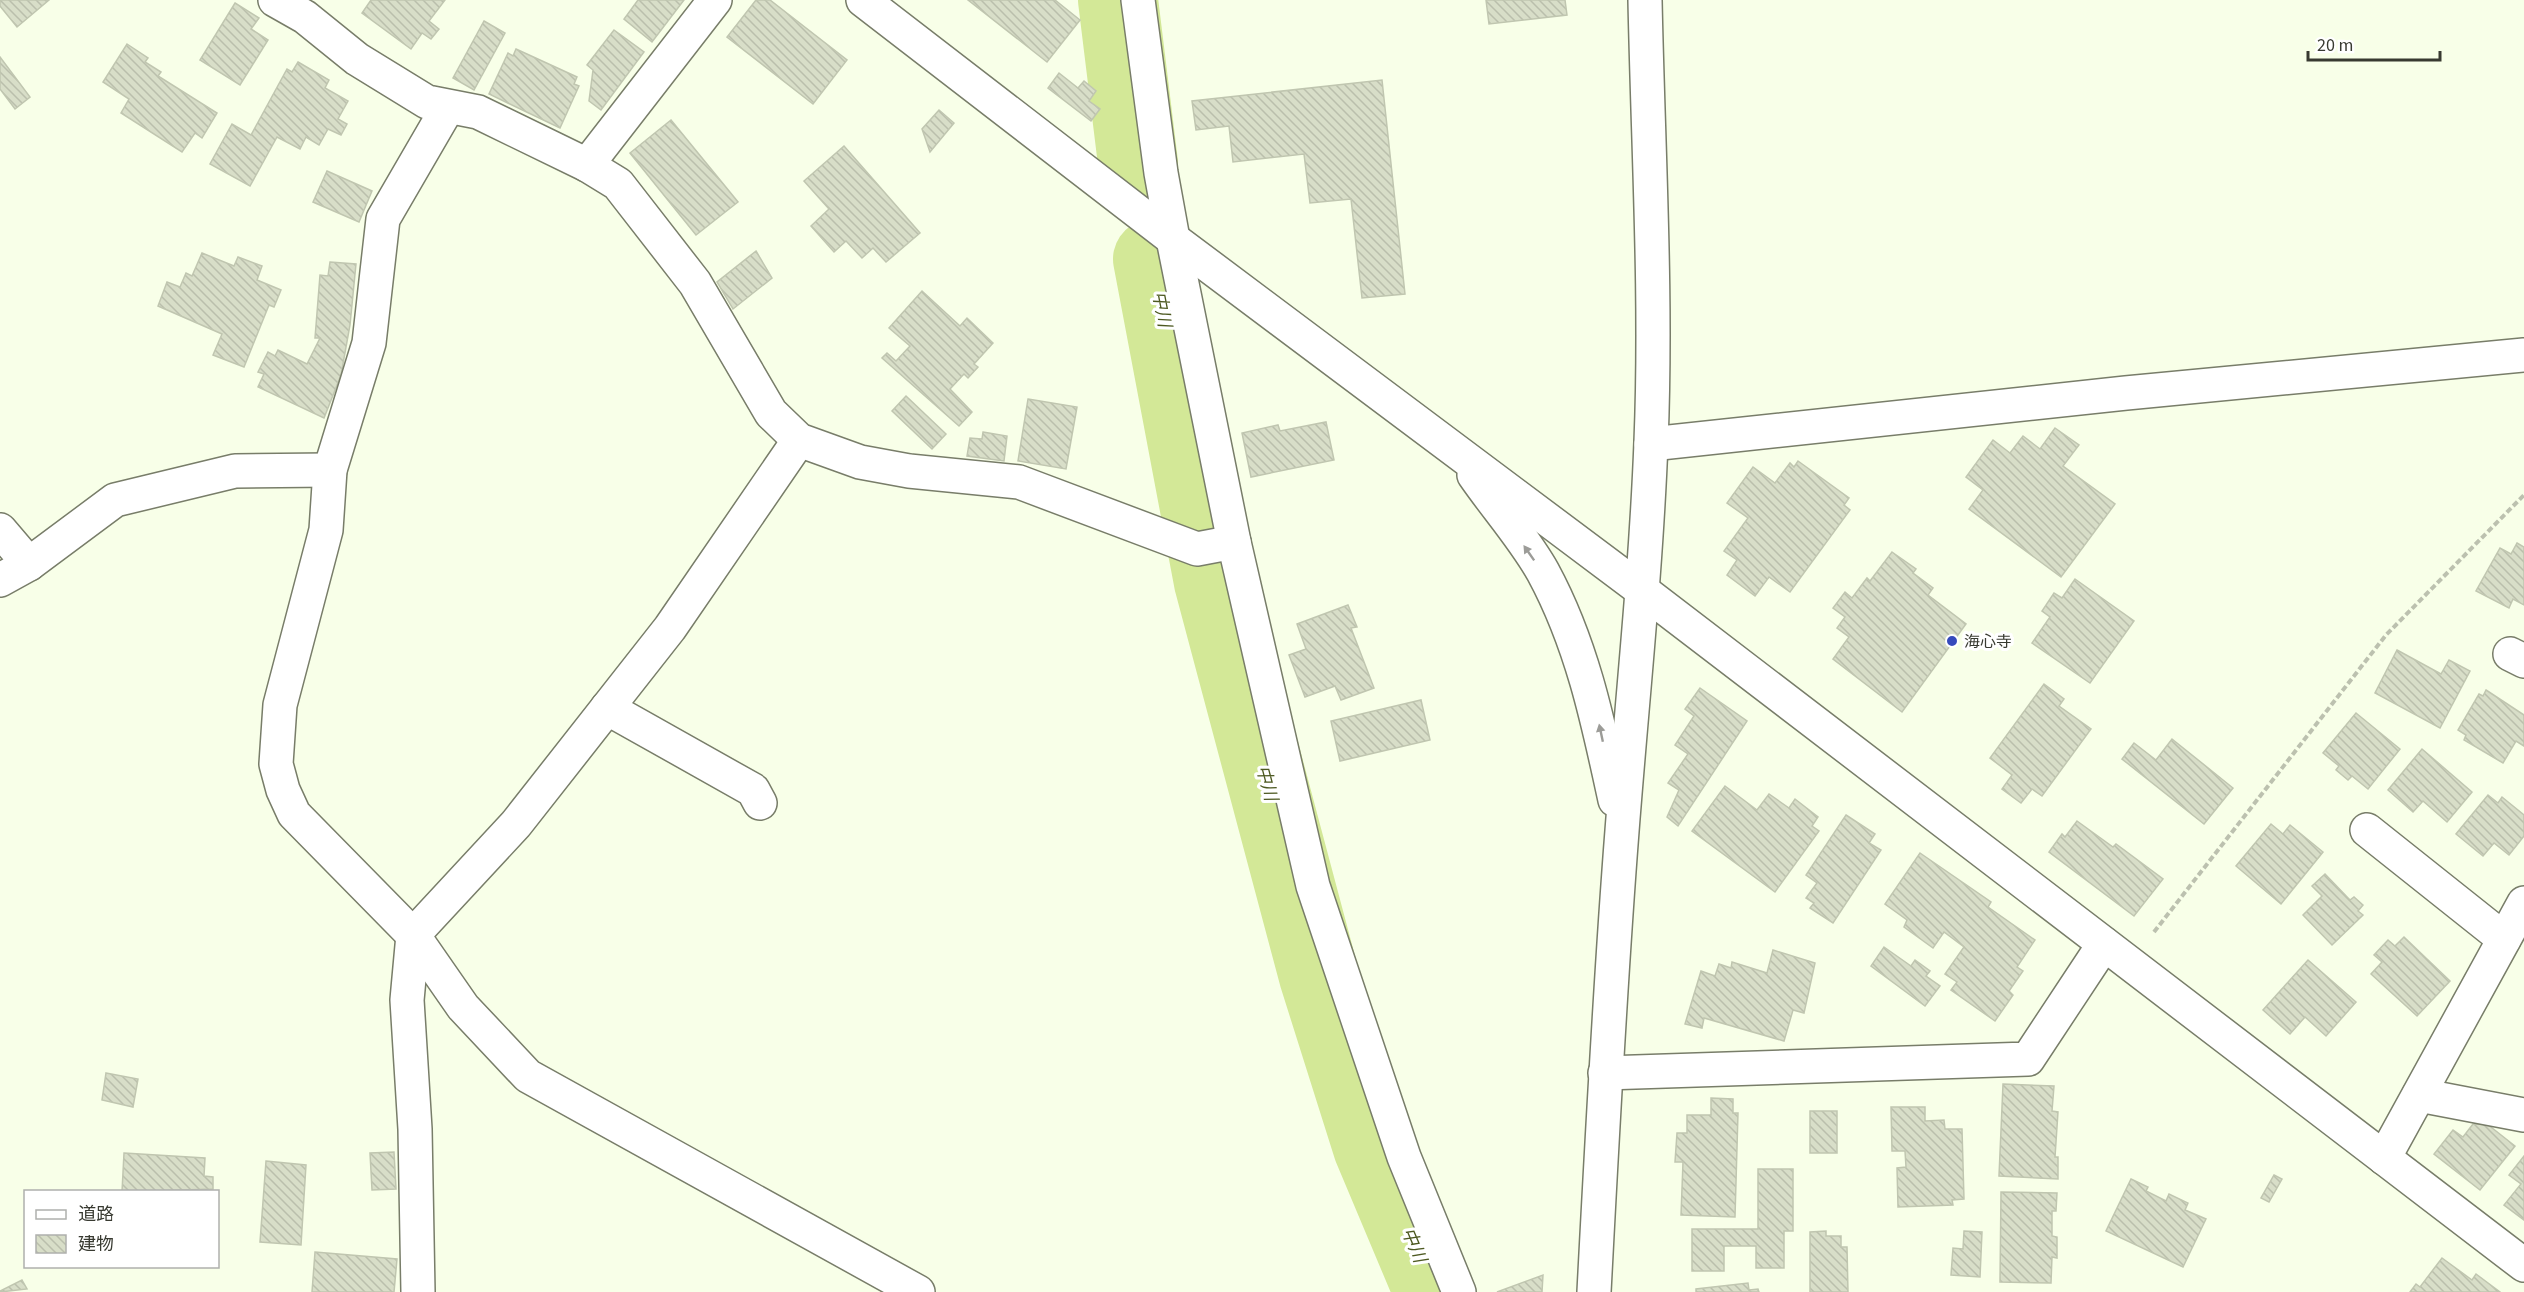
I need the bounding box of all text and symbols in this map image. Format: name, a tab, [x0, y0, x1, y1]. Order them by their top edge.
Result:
scale bar	[2308, 24, 2440, 62]
text: 20 m	[2317, 33, 2353, 58]
water label: 中川	[1146, 289, 1178, 331]
one-way arrow	[1523, 545, 1535, 561]
place label: 海心寺	[1964, 631, 2012, 653]
marker: 海心寺	[1945, 634, 1959, 648]
one-way arrow	[1595, 723, 1605, 742]
water label: 中川	[1250, 763, 1284, 806]
legend	[24, 1190, 219, 1268]
text: 道路	[78, 1202, 114, 1227]
water label: 中川	[1395, 1224, 1433, 1268]
text: 建物	[78, 1232, 114, 1257]

